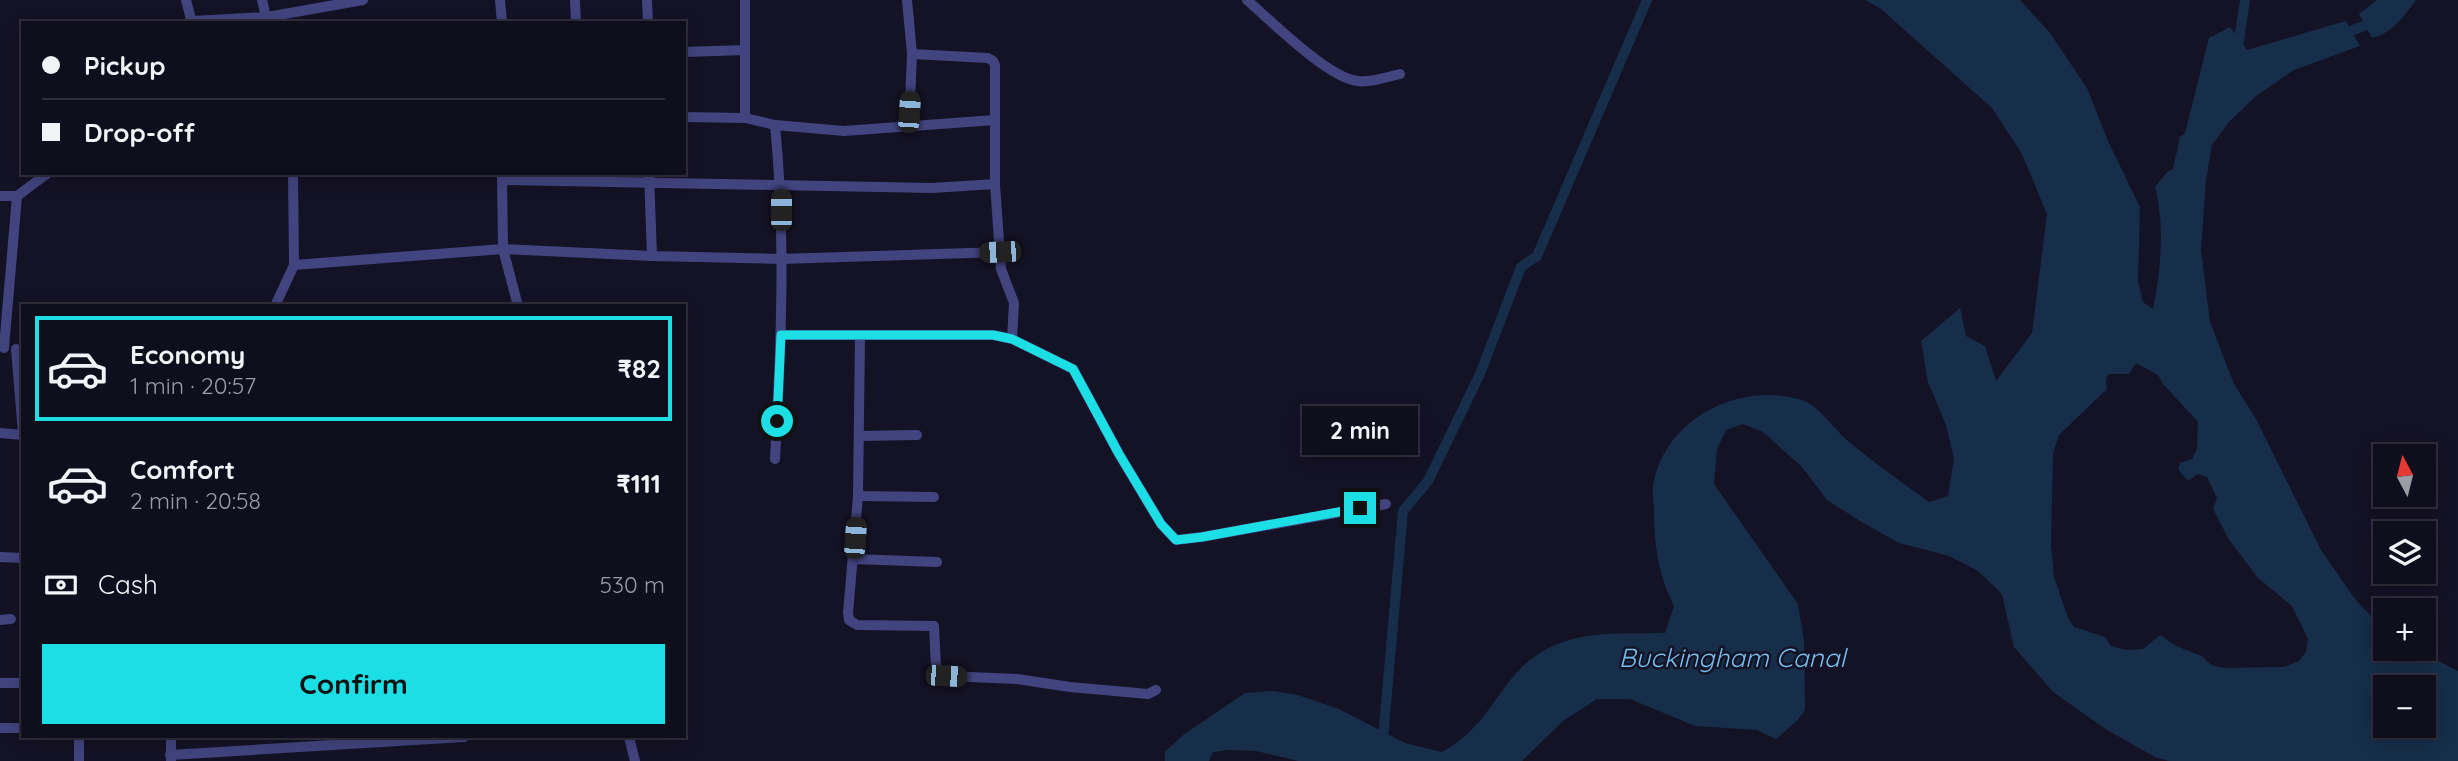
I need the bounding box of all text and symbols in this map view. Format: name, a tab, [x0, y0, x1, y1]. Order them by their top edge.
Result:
text: Pickup	[84, 49, 166, 82]
car	[898, 90, 921, 134]
text: Drop-off	[84, 116, 195, 149]
car	[771, 189, 792, 231]
car	[979, 241, 1022, 263]
icon: car	[46, 337, 109, 400]
text: Economy	[130, 338, 245, 371]
text: ₹82	[618, 352, 661, 385]
text: 1 min · 20:57	[130, 371, 256, 400]
route start	[761, 405, 793, 437]
callout: 2 min	[1302, 406, 1418, 456]
text: 2 min	[1330, 416, 1390, 445]
north arrow	[2373, 444, 2436, 508]
map controls	[2373, 444, 2436, 738]
icon: car	[46, 452, 109, 515]
text: Comfort	[130, 453, 235, 486]
text: ₹111	[616, 467, 661, 500]
text: 2 min · 20:58	[130, 486, 261, 515]
route end	[1344, 492, 1376, 524]
car	[844, 516, 867, 560]
button: layers	[2373, 521, 2436, 584]
icon: cash	[42, 566, 80, 604]
text: Cash	[98, 568, 158, 601]
text: 530 m	[599, 570, 665, 599]
button: +	[2373, 598, 2436, 661]
water label: Buckingham Canal	[1619, 641, 1848, 674]
button: Confirm	[42, 644, 665, 724]
car	[925, 664, 968, 688]
button: −	[2373, 675, 2436, 738]

